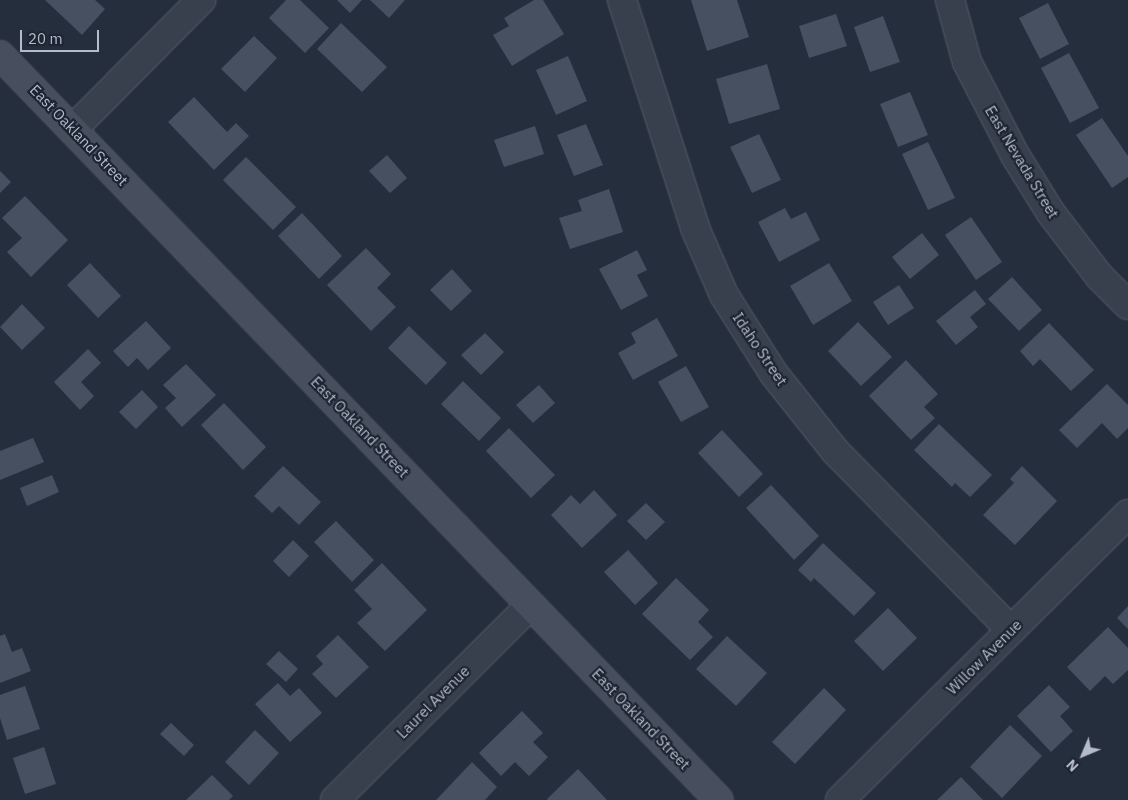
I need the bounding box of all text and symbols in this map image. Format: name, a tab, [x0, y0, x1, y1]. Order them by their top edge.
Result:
scale bar	[22, 20, 101, 52]
text: 20 m	[28, 29, 63, 48]
street label: East Oakland Street	[26, 81, 132, 189]
street label: East Nevada Street	[981, 102, 1063, 222]
street label: Idaho Street	[729, 309, 791, 389]
street label: East Oakland Street	[307, 373, 413, 481]
street label: Willow Avenue	[943, 616, 1025, 698]
street label: Laurel Avenue	[393, 662, 473, 742]
street label: East Oakland Street	[588, 665, 694, 773]
north arrow	[1058, 730, 1108, 780]
text: N	[1062, 756, 1082, 776]

